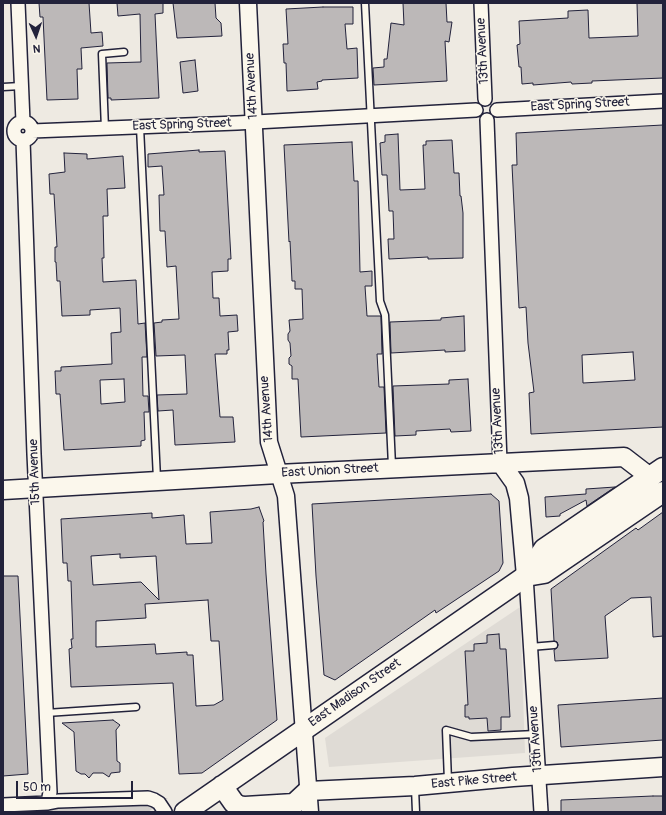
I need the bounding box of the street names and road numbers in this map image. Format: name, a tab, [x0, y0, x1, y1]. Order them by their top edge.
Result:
street label: 13th Avenue	[473, 17, 493, 85]
street label: 14th Avenue	[242, 52, 262, 120]
street label: East Spring Street	[530, 95, 630, 115]
street label: East Spring Street	[132, 115, 232, 135]
street label: 14th Avenue	[257, 375, 277, 443]
street label: 13th Avenue	[488, 387, 508, 455]
street label: 15th Avenue	[26, 439, 44, 505]
street label: East Union Street	[281, 461, 379, 481]
street label: East Madison Street	[306, 655, 404, 731]
street label: 13th Avenue	[526, 705, 546, 773]
street label: East Pike Street	[430, 769, 518, 793]

